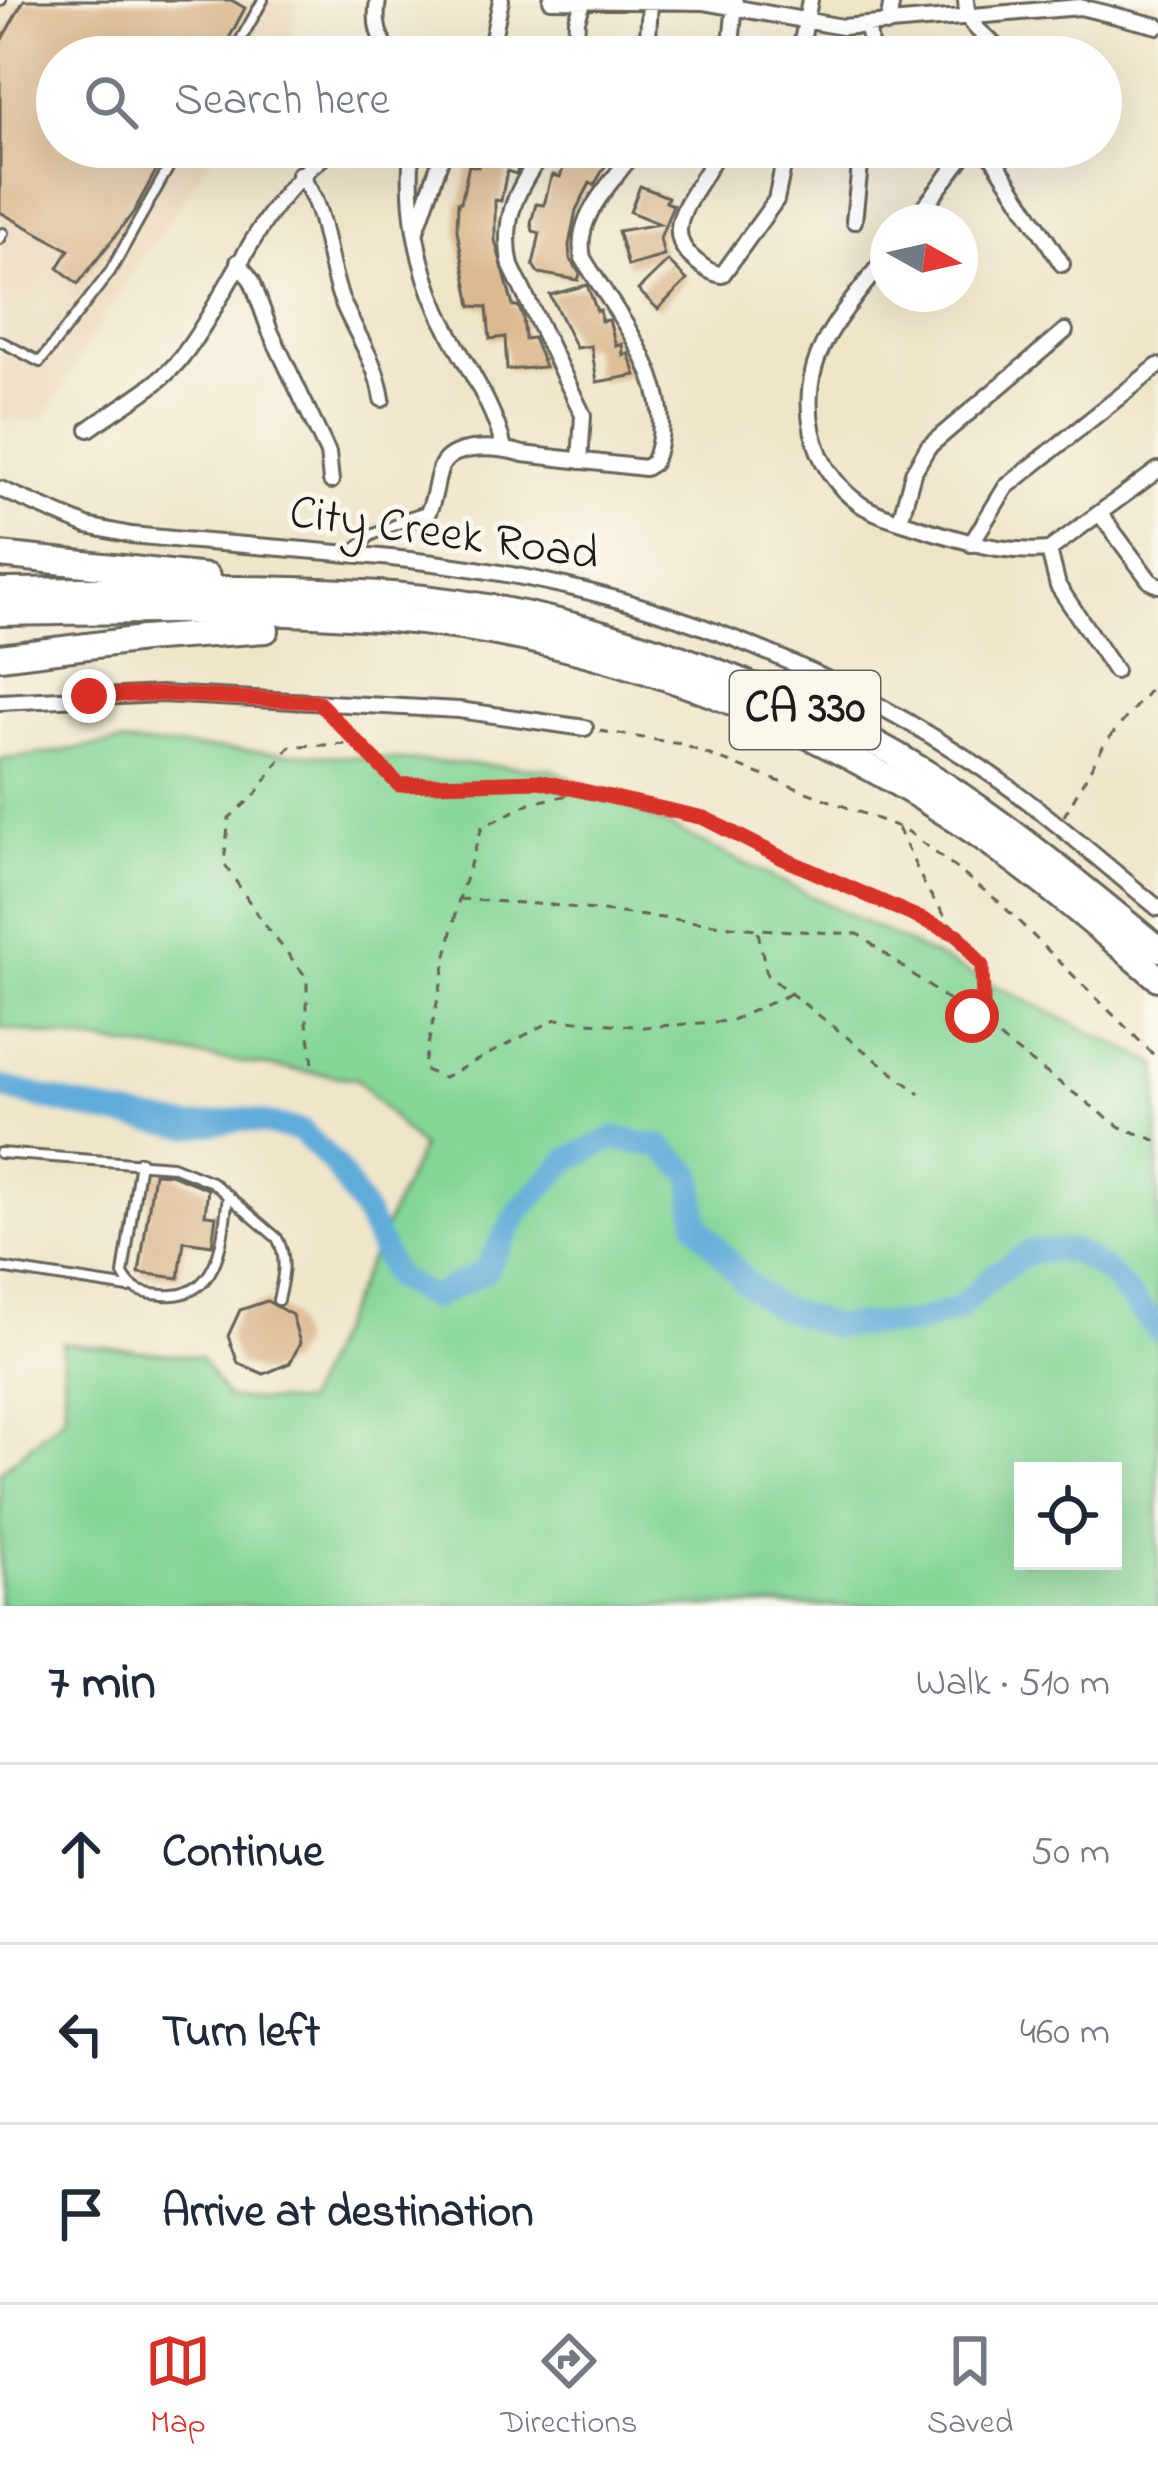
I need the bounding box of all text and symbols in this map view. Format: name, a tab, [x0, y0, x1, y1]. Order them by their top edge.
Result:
search box	[36, 36, 1122, 168]
icon: search	[78, 69, 144, 135]
text: Search here	[174, 69, 390, 135]
north arrow	[870, 204, 978, 312]
street label: City Creek Road	[285, 479, 603, 591]
route end	[62, 669, 116, 723]
road number: CA 330	[730, 671, 880, 749]
route start	[945, 989, 999, 1043]
map controls	[1014, 1462, 1122, 1570]
button: locate	[1014, 1462, 1122, 1570]
text: 7 min	[48, 1647, 156, 1722]
text: Walk · 510 m	[916, 1656, 1110, 1713]
icon: ahead	[48, 1821, 114, 1887]
text: Continue	[162, 1821, 323, 1887]
text: 50 m	[1031, 1825, 1110, 1882]
icon: left	[48, 2001, 114, 2067]
text: Turn left	[162, 2001, 320, 2067]
text: 460 m	[1020, 2005, 1110, 2062]
icon: arrive	[48, 2181, 114, 2247]
text: Arrive at destination	[162, 2181, 533, 2247]
tab: Map	[145, 2328, 211, 2448]
tab: Directions	[500, 2328, 638, 2448]
tab: Saved	[927, 2328, 1013, 2448]

